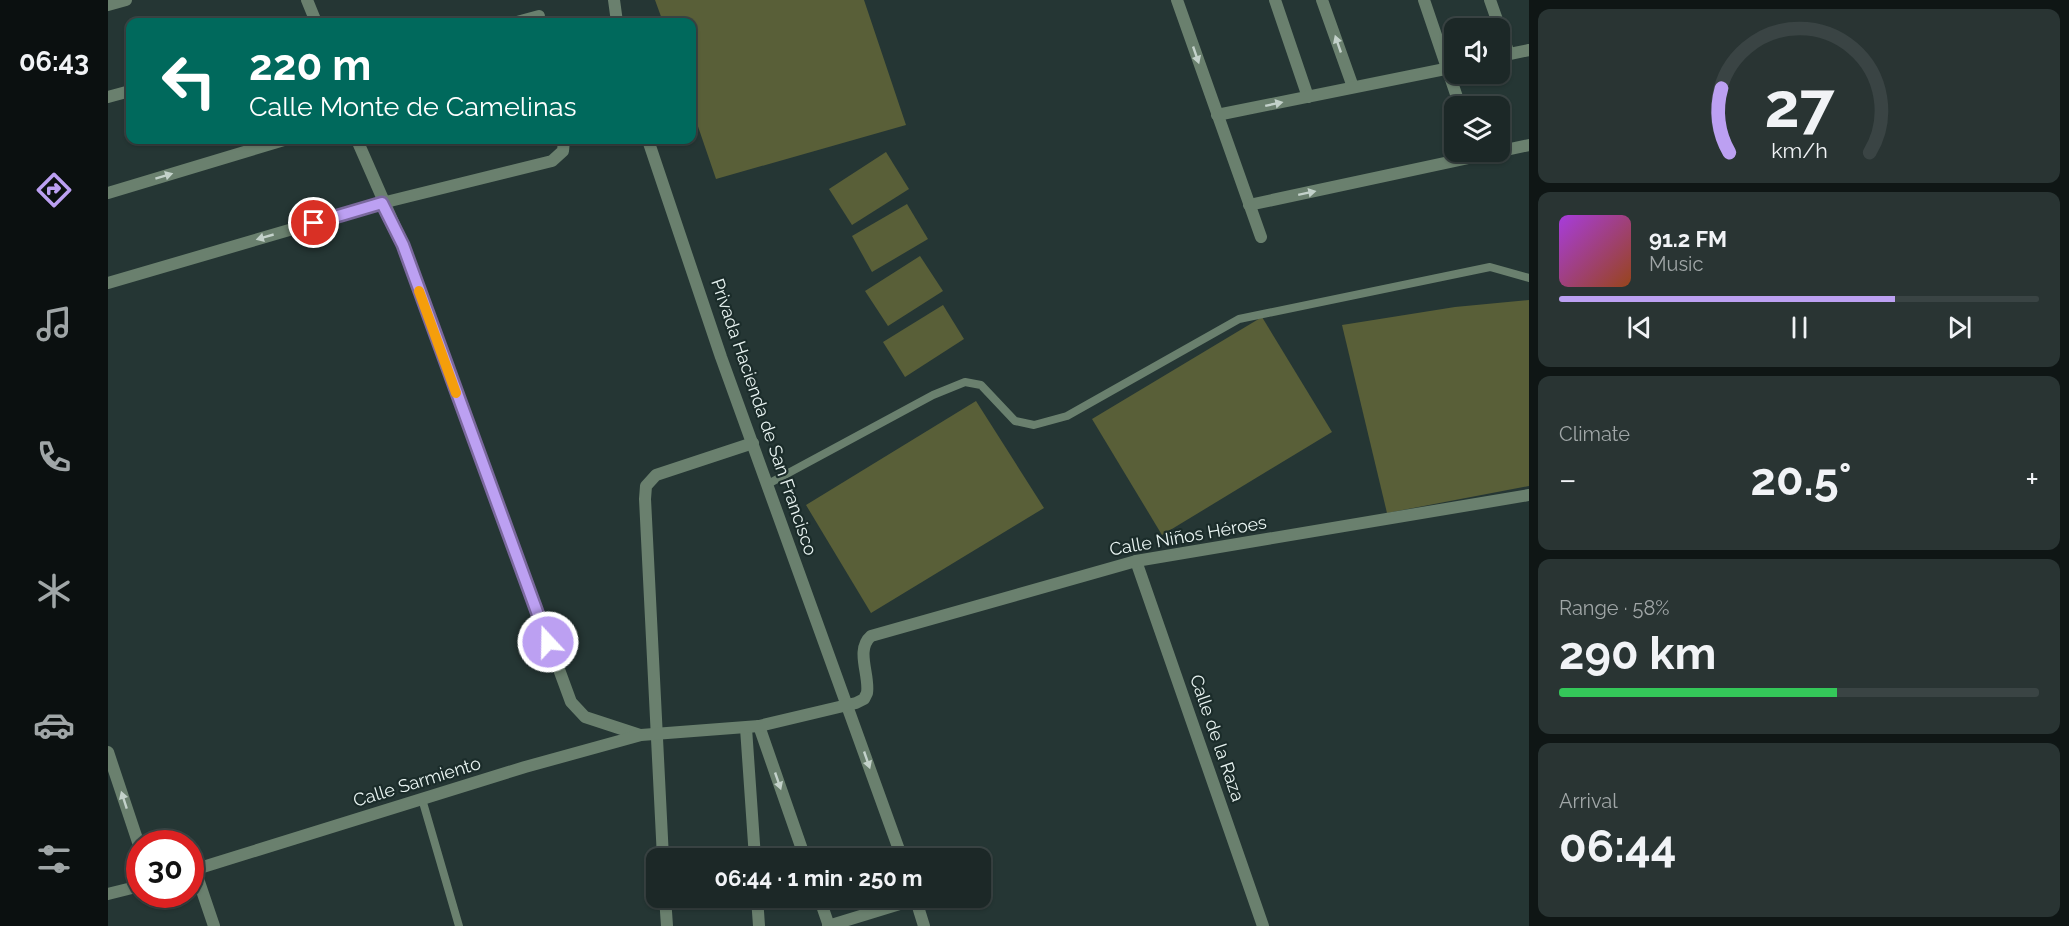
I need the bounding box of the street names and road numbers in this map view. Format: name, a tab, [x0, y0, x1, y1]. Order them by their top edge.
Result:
street label: Privada Hacienda de San Francisco	[707, 276, 822, 558]
street label: Calle Niños Héroes	[1108, 511, 1268, 560]
street label: Calle de la Raza	[1186, 672, 1249, 804]
street label: Calle Sarmiento	[351, 752, 483, 811]

